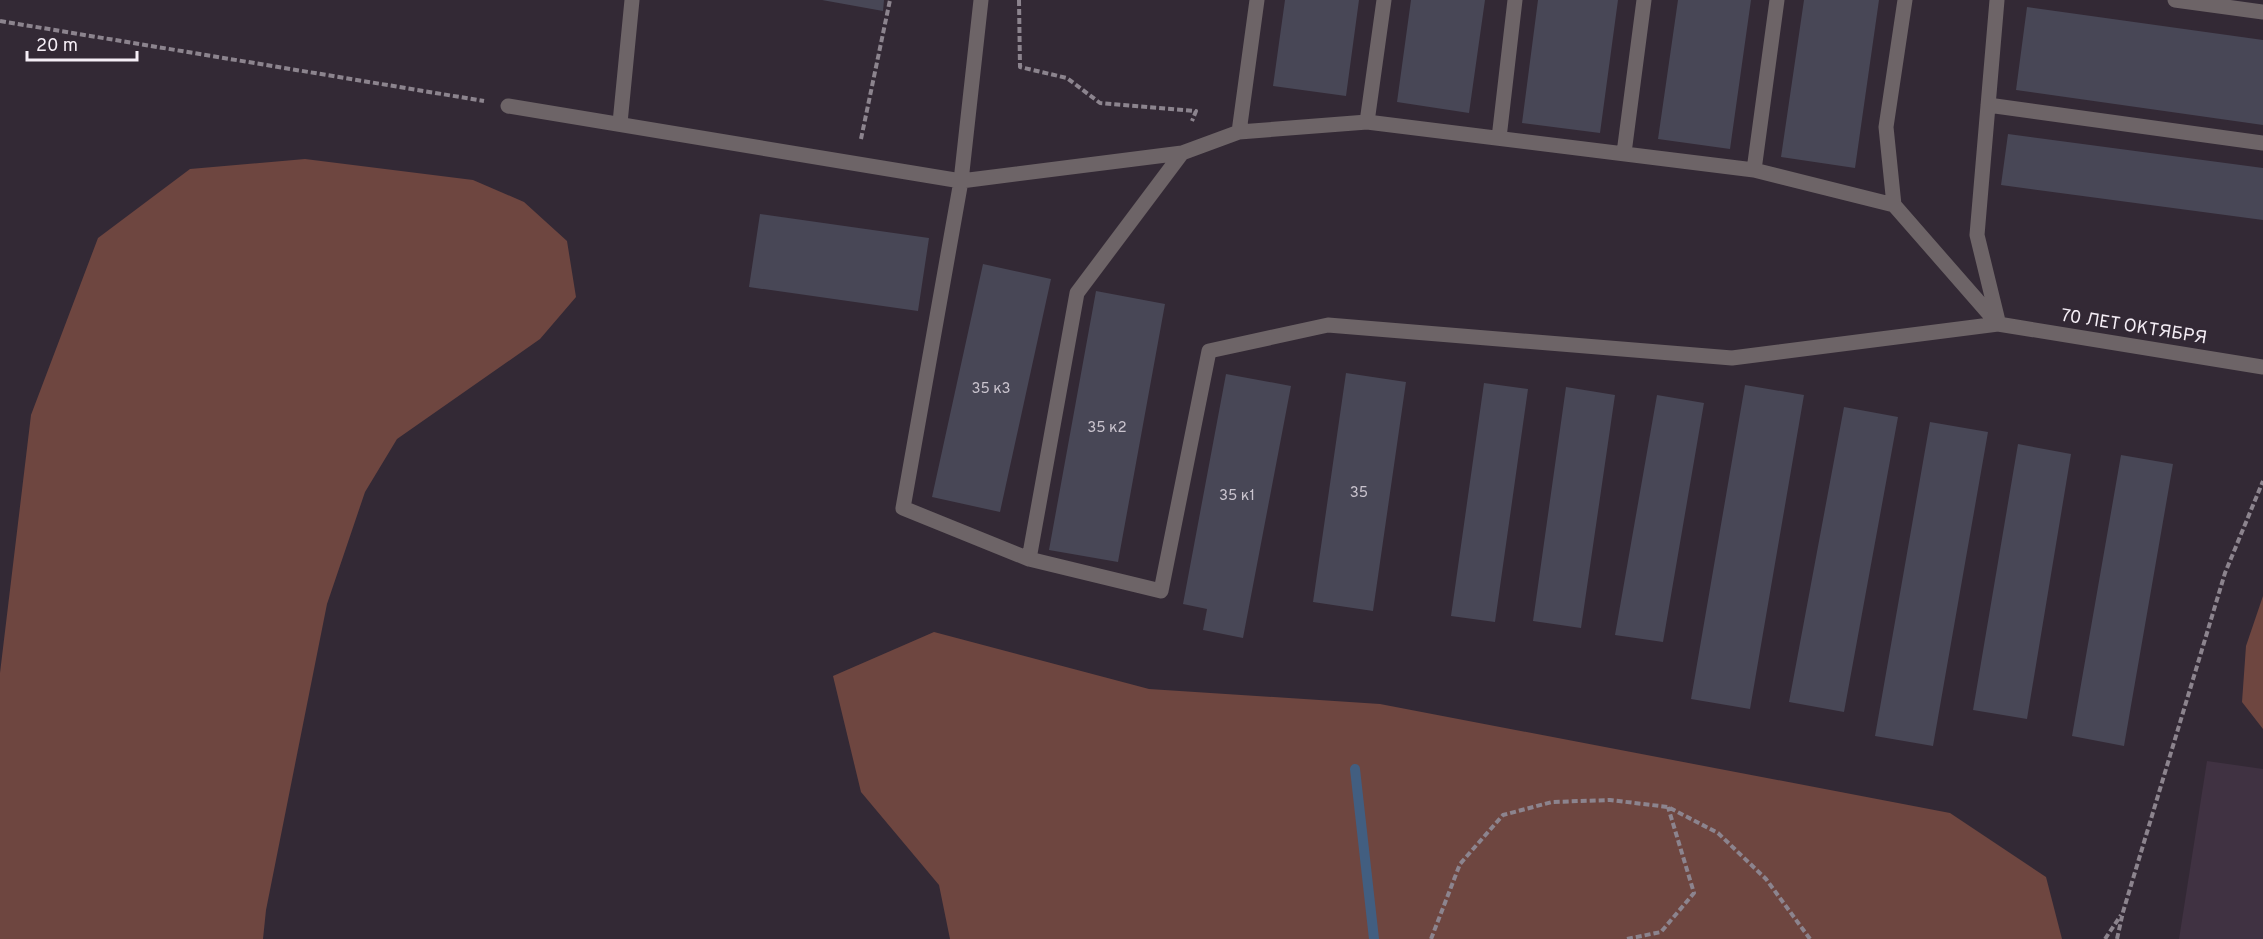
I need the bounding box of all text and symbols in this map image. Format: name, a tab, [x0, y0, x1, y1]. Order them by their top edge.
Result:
scale bar	[27, 24, 136, 62]
text: 20 m	[36, 35, 78, 58]
street label: 70 ЛЕТ ОКТЯБРЯ	[2059, 305, 2208, 350]
house number: 35 к3	[971, 380, 1011, 399]
house number: 35 к2	[1087, 419, 1127, 438]
house number: 35	[1350, 484, 1368, 503]
house number: 35 к1	[1219, 487, 1255, 506]

